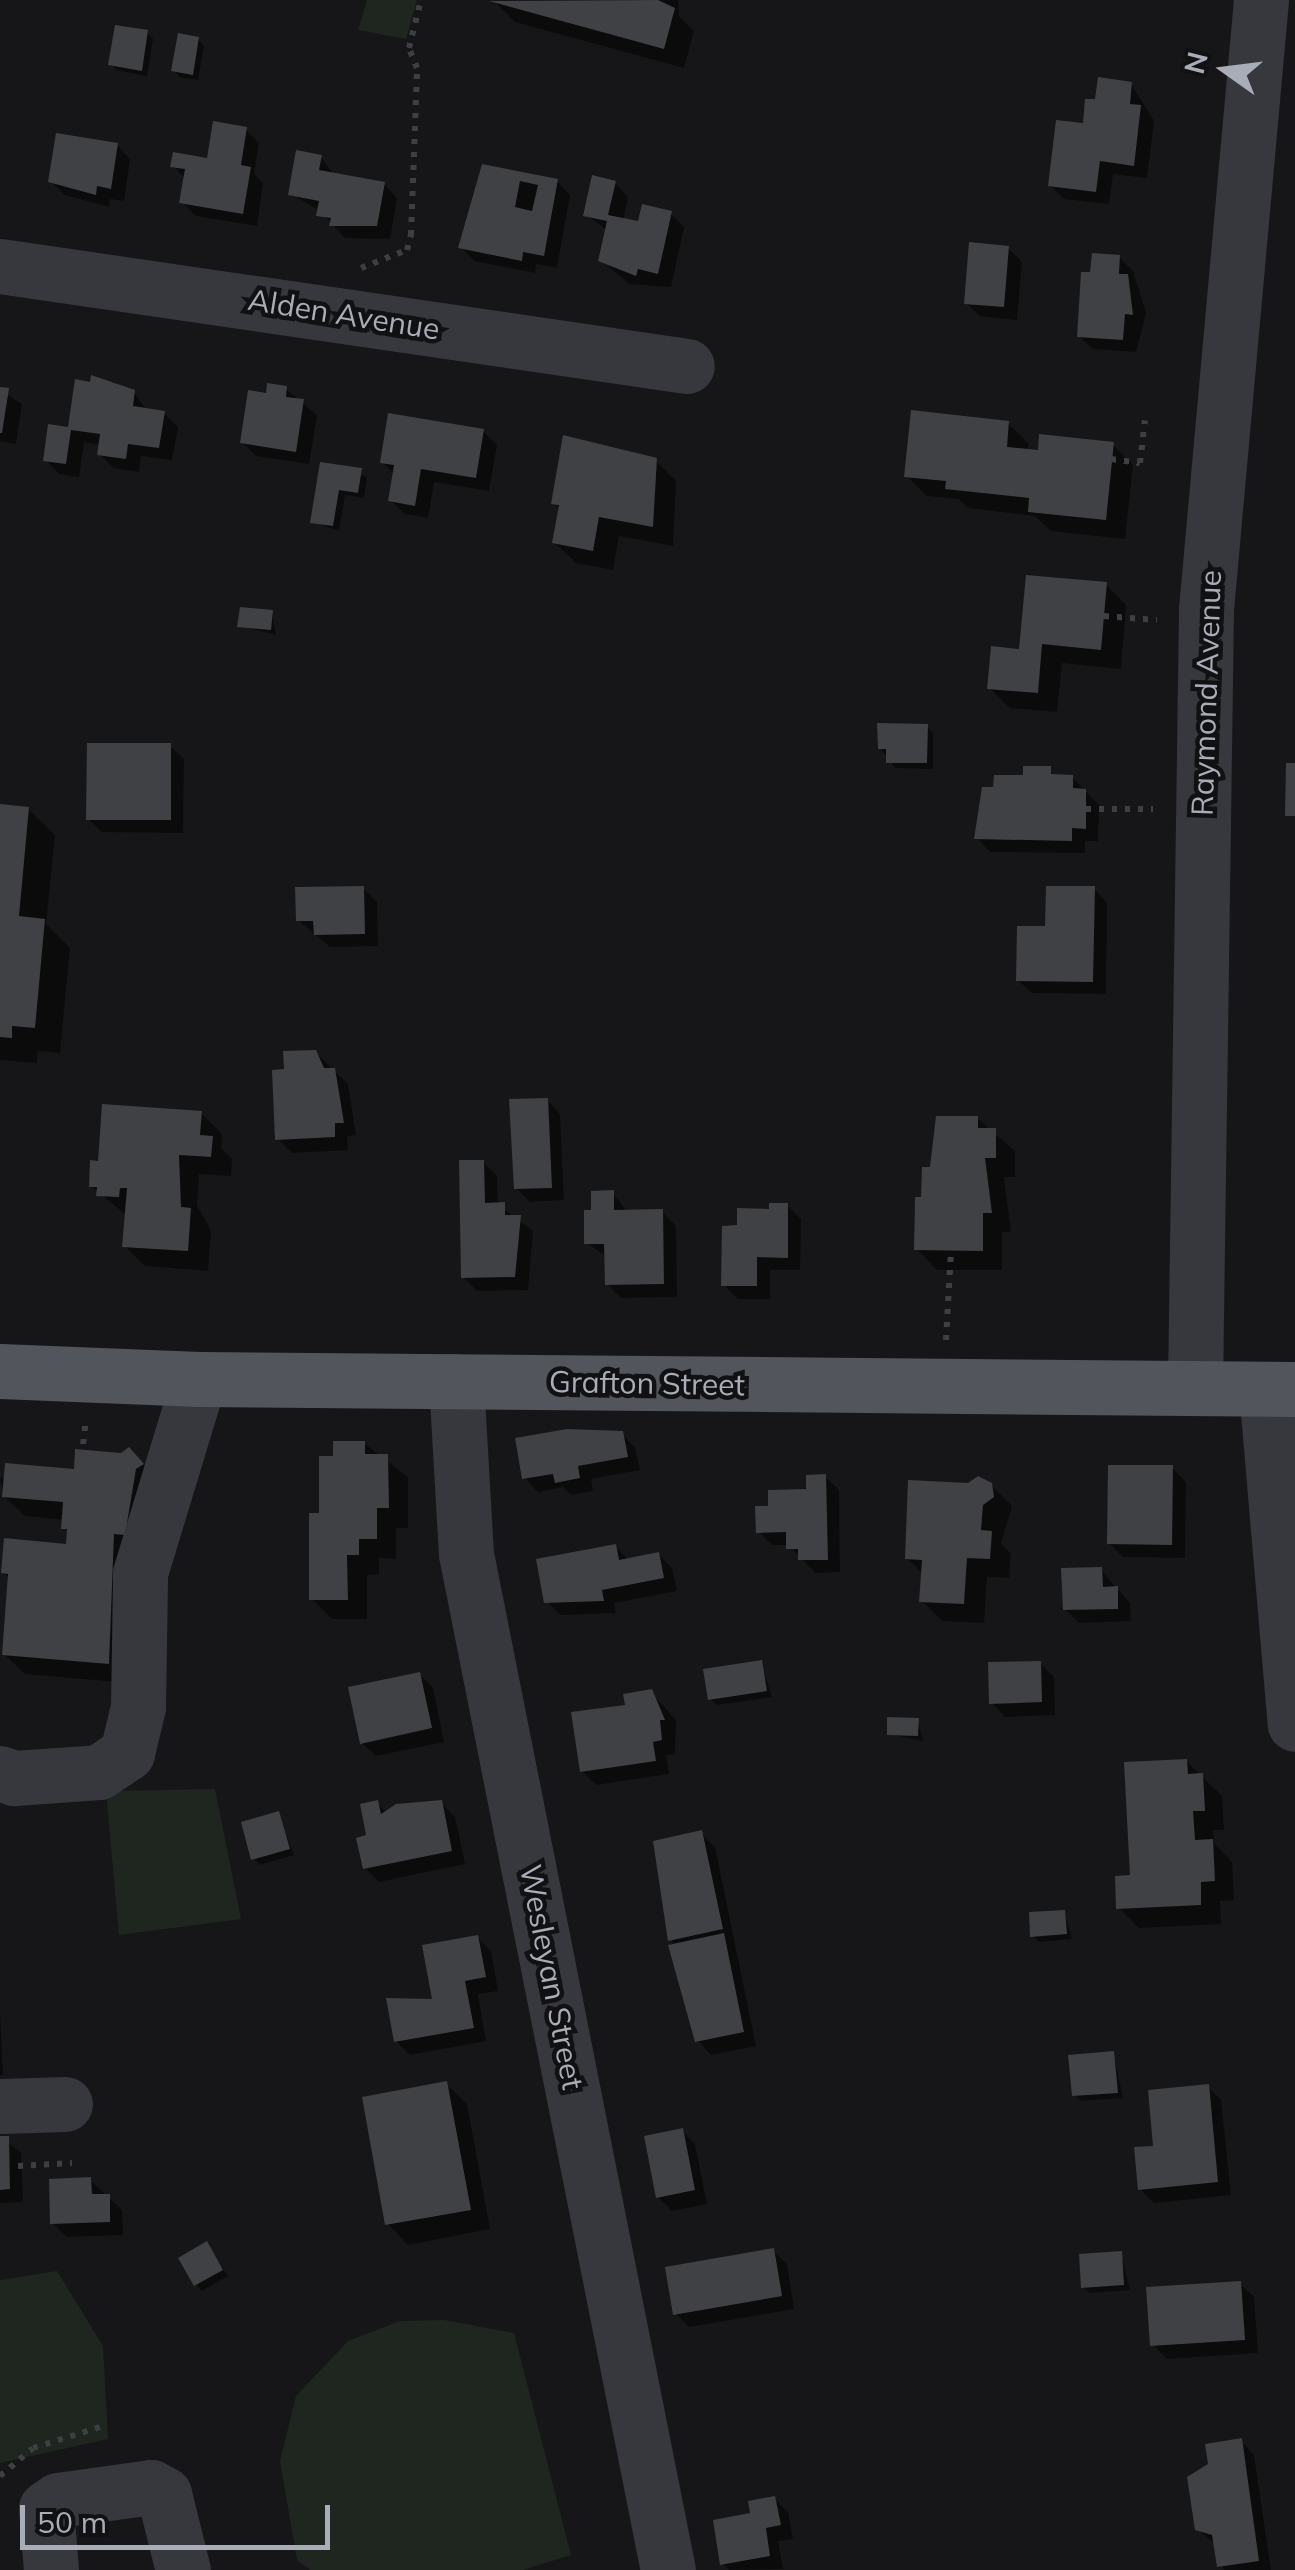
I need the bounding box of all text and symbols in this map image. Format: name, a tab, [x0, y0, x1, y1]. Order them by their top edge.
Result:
north arrow	[1175, 20, 1275, 120]
text: N	[1176, 48, 1215, 77]
street label: Alden Avenue	[246, 281, 442, 347]
street label: Raymond Avenue	[1184, 570, 1228, 816]
street label: Grafton Street	[549, 1363, 745, 1403]
street label: Wesleyan Street	[513, 1862, 591, 2092]
scale bar	[25, 2485, 335, 2547]
text: 50 m	[37, 2503, 107, 2541]

